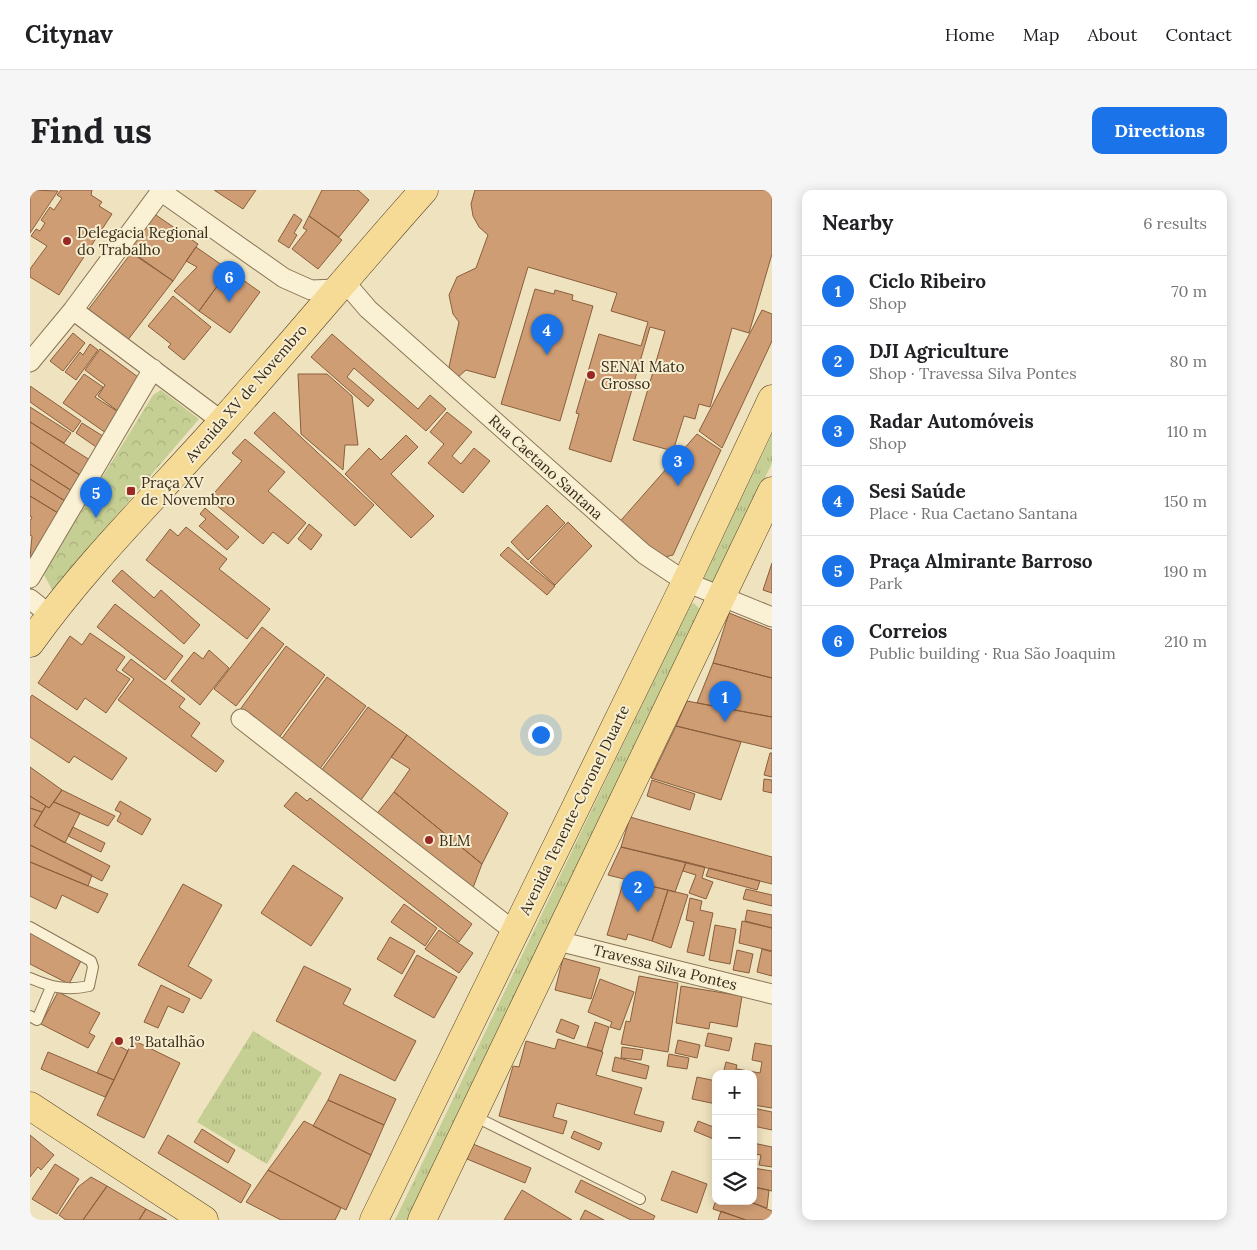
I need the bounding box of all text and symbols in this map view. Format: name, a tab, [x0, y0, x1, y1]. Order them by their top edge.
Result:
text: Citynav	[25, 19, 113, 50]
text: Home	[945, 23, 995, 46]
text: Map	[1023, 23, 1059, 46]
text: About	[1087, 23, 1137, 46]
text: Contact	[1165, 23, 1232, 46]
button: Directions	[1092, 107, 1227, 154]
text: Find us	[30, 108, 152, 153]
text: Nearby	[822, 209, 893, 236]
text: 6 results	[1143, 213, 1207, 233]
place label: Delegacia Regional do Trabalho	[77, 223, 208, 259]
marker: Delegacia Regional do Trabalho	[61, 235, 73, 247]
pin: 6	[213, 261, 245, 302]
text: Ciclo Ribeiro	[869, 269, 986, 293]
text: 1	[835, 281, 841, 301]
text: 70 m	[1171, 281, 1207, 301]
text: Shop	[869, 293, 907, 313]
pin: 4	[531, 314, 563, 355]
street label: Avenida XV de Novembro	[180, 320, 311, 467]
text: DJI Agriculture	[869, 339, 1009, 363]
text: 2	[834, 351, 842, 371]
text: 80 m	[1170, 351, 1207, 371]
place label: SENAI Mato Grosso	[601, 357, 685, 393]
text: Shop · Travessa Silva Pontes	[869, 363, 1077, 383]
marker: SENAI Mato Grosso	[585, 369, 597, 381]
text: Radar Automóveis	[869, 409, 1034, 433]
street label: Rua Caetano Santana	[485, 411, 607, 524]
text: 3	[834, 421, 842, 441]
text: 110 m	[1167, 421, 1207, 441]
text: Shop	[869, 433, 907, 453]
pin: 3	[662, 445, 694, 486]
place label: Praça XV de Novembro	[141, 473, 235, 509]
pin: 5	[80, 477, 112, 518]
text: Sesi Saúde	[869, 479, 966, 503]
marker: Praça XV de Novembro	[125, 485, 137, 497]
text: 4	[834, 491, 842, 511]
text: 150 m	[1164, 491, 1207, 511]
text: Place · Rua Caetano Santana	[869, 503, 1078, 523]
text: Praça Almirante Barroso	[869, 549, 1093, 573]
text: 5	[834, 561, 842, 581]
text: 190 m	[1163, 561, 1207, 581]
text: Park	[869, 573, 902, 593]
text: Correios	[869, 619, 947, 643]
text: 6	[833, 631, 843, 651]
text: 210 m	[1164, 631, 1207, 651]
text: Public building · Rua São Joaquim	[869, 643, 1116, 663]
pin: 1	[709, 681, 741, 722]
street label: Avenida Tenente-Coronel Duarte	[514, 702, 633, 919]
your location	[528, 722, 554, 748]
place label: BLM	[439, 831, 471, 850]
marker: BLM	[423, 834, 435, 846]
pin: 2	[622, 871, 654, 912]
street label: Travessa Silva Pontes	[591, 940, 739, 994]
place label: 1º Batalhão	[129, 1032, 205, 1051]
marker: 1º Batalhão	[113, 1035, 125, 1047]
map controls	[712, 1070, 757, 1205]
button: +	[712, 1070, 757, 1115]
button: −	[712, 1115, 757, 1160]
button: layers	[712, 1160, 757, 1205]

